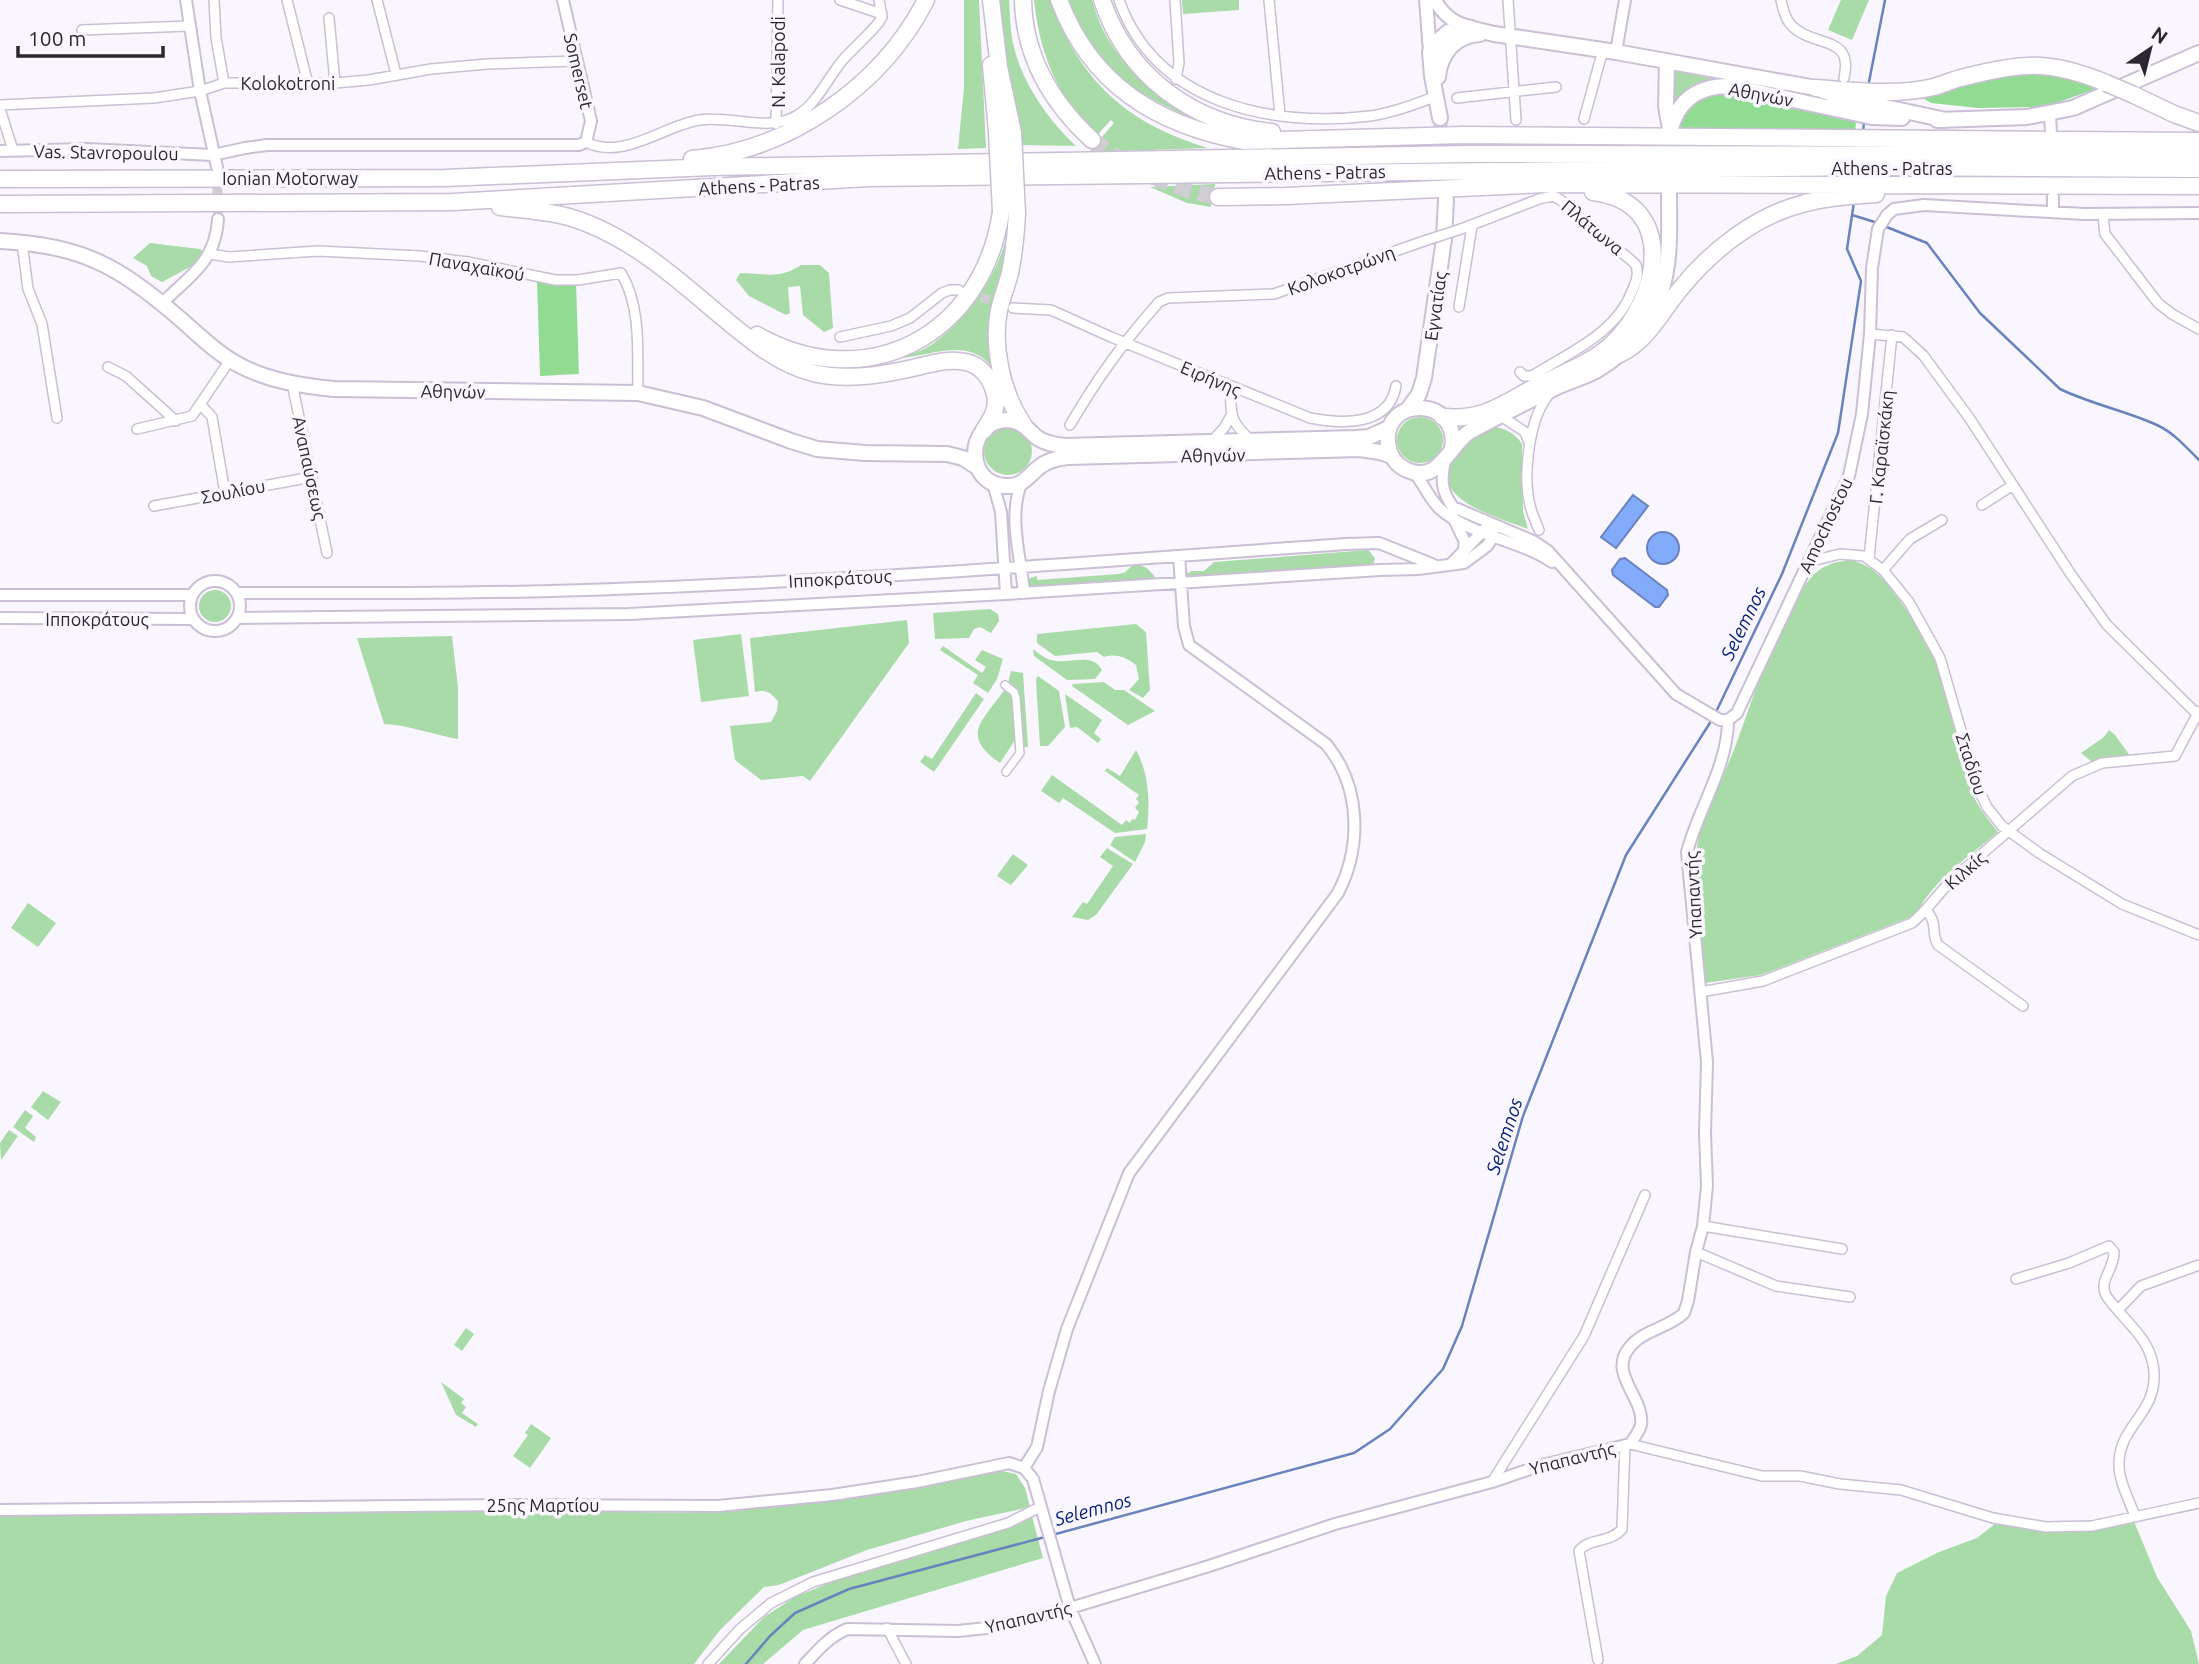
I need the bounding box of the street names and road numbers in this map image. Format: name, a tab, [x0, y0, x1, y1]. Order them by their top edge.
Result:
street label: N. Kalapodi	[768, 16, 788, 108]
street label: Somerset	[561, 31, 597, 111]
street label: Kolokotroni	[241, 73, 335, 93]
street label: Αθηνών	[1727, 78, 1795, 110]
street label: Vas. Stavropoulou	[33, 141, 179, 163]
street label: Athens - Patras	[1831, 158, 1953, 178]
street label: Athens - Patras	[1264, 161, 1386, 183]
street label: Ionian Motorway	[222, 168, 358, 188]
street label: Athens - Patras	[698, 172, 820, 198]
street label: Πλάτωνα	[1558, 195, 1628, 259]
street label: Κολοκοτρώνη	[1285, 241, 1397, 299]
street label: Παναχαϊκού	[428, 248, 526, 284]
street label: Εγνατίας	[1420, 270, 1451, 342]
street label: Ειρήνης	[1177, 356, 1244, 401]
street label: Αθηνών	[420, 380, 486, 402]
street label: Γ. Καραϊσκάκη	[1865, 389, 1897, 505]
street label: Αναπαύσεως	[288, 414, 331, 522]
street label: Αθηνών	[1180, 444, 1246, 466]
street label: Amochostou	[1794, 474, 1856, 576]
street label: Σουλίου	[199, 475, 267, 507]
street label: Ιπποκράτους	[788, 565, 892, 592]
street label: Ιπποκράτους	[45, 609, 149, 630]
street label: Σταδίου	[1953, 730, 1991, 798]
street label: Κιλκίς	[1941, 847, 1990, 894]
street label: Υπαπαντής	[1681, 851, 1706, 939]
street label: Υπαπαντής	[1527, 1438, 1617, 1479]
street label: 25ης Μαρτίου	[486, 1495, 600, 1516]
street label: Υπαπαντής	[983, 1597, 1073, 1638]

